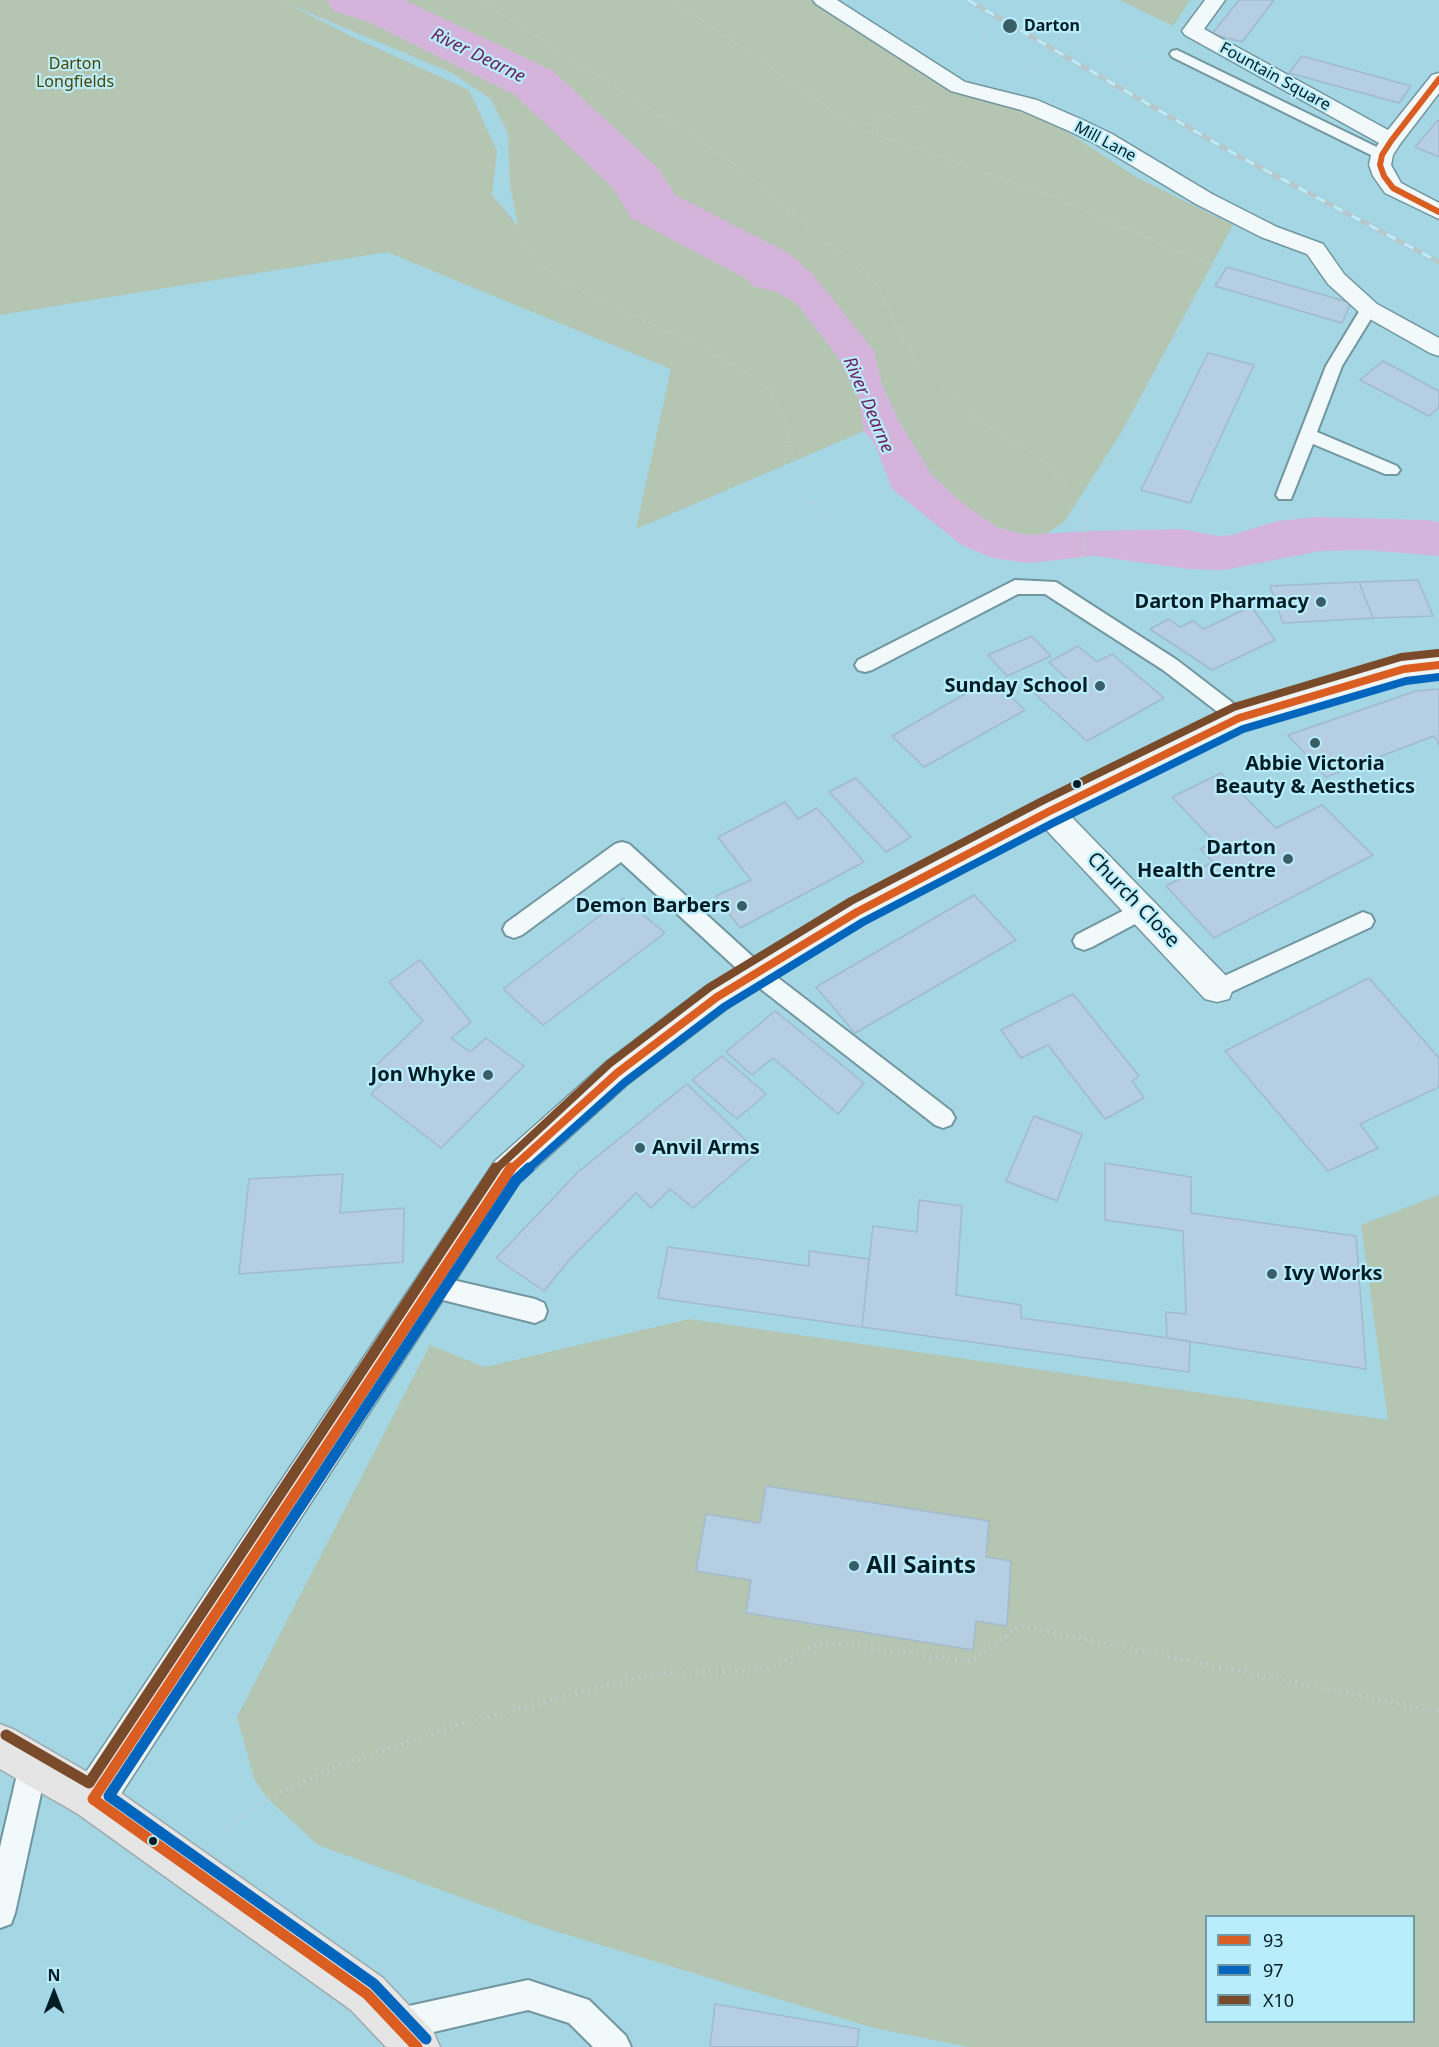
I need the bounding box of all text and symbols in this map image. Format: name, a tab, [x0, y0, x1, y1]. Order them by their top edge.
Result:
place label: Darton	[1024, 16, 1080, 36]
marker: Darton	[1001, 17, 1019, 35]
water label: River Dearne	[427, 24, 529, 88]
street label: Fountain Square	[1216, 39, 1334, 115]
park label: Darton Longfields	[36, 54, 114, 92]
street label: Mill Lane	[1071, 118, 1139, 166]
water label: River Dearne	[838, 354, 898, 456]
place label: Darton Pharmacy	[1135, 590, 1309, 614]
marker: Darton Pharmacy	[1314, 595, 1328, 609]
place label: Sunday School	[944, 674, 1088, 698]
marker: Sunday School	[1093, 679, 1107, 693]
marker: Abbie Victoria Beauty & Aesthetics	[1308, 736, 1322, 750]
place label: Abbie Victoria Beauty & Aesthetics	[1215, 752, 1415, 799]
unlabelled marker	[1071, 778, 1083, 790]
place label: Darton Health Centre	[1137, 836, 1276, 883]
street label: Church Close	[1082, 847, 1184, 953]
marker: Darton Health Centre	[1281, 852, 1295, 866]
place label: Demon Barbers	[575, 894, 730, 918]
marker: Demon Barbers	[735, 899, 749, 913]
place label: Jon Whyke	[371, 1063, 476, 1087]
marker: Jon Whyke	[481, 1068, 495, 1082]
place label: Anvil Arms	[652, 1136, 760, 1160]
marker: Anvil Arms	[633, 1141, 647, 1155]
place label: Ivy Works	[1284, 1262, 1383, 1286]
marker: Ivy Works	[1265, 1267, 1279, 1281]
place label: All Saints	[866, 1552, 976, 1580]
marker: All Saints	[847, 1559, 861, 1573]
unlabelled marker	[147, 1835, 159, 1847]
legend	[1205, 1915, 1415, 2023]
text: 93	[1263, 1928, 1284, 1952]
text: 97	[1263, 1958, 1284, 1982]
north arrow	[24, 1963, 84, 2023]
text: N	[47, 1964, 61, 1986]
text: X10	[1263, 1988, 1294, 2012]

